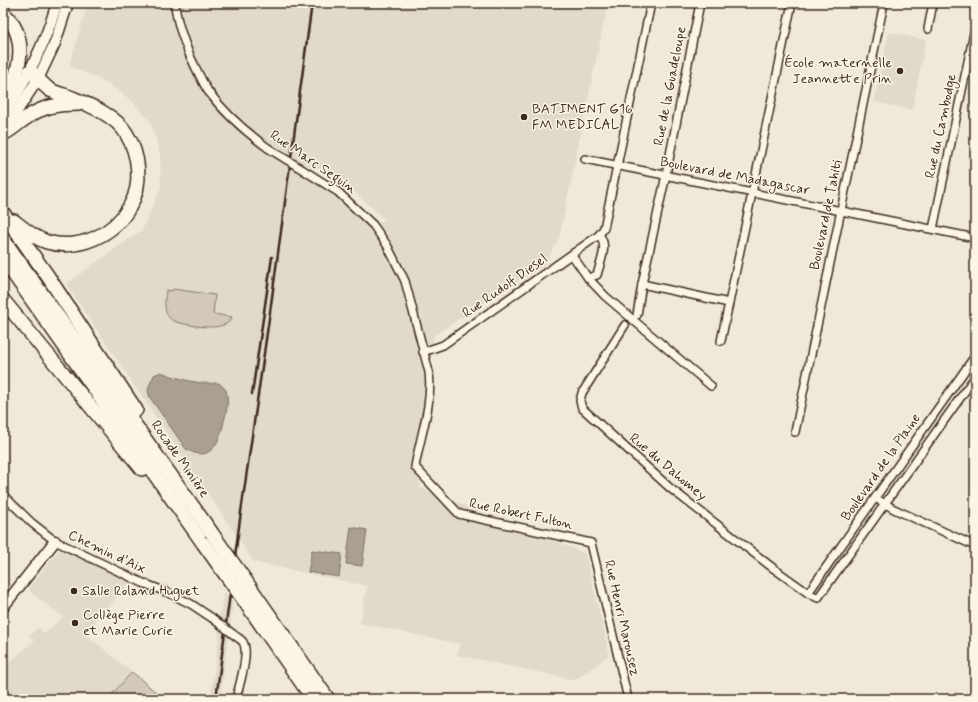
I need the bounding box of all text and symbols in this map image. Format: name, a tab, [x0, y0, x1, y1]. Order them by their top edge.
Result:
street label: Rue de la Guadeloupe	[650, 25, 690, 147]
place label: École maternelle Jeannette Prin	[784, 54, 892, 88]
marker: École maternelle Jeannette Prin	[895, 66, 905, 76]
street label: Rue du Cambodge	[921, 72, 962, 180]
place label: BATIMENT G16 FM MEDICAL	[532, 100, 633, 134]
marker: BATIMENT G16 FM MEDICAL	[519, 112, 529, 122]
street label: Rue Marc Seguin	[265, 126, 360, 199]
street label: Boulevard de Madagascar	[658, 153, 812, 200]
street label: Boulevard de Tahiti	[806, 158, 846, 272]
street label: Rue Rudolf Diesel	[459, 250, 551, 322]
street label: Boulevard de la Plaine	[837, 410, 925, 524]
street label: Rocade Minière	[147, 417, 213, 501]
street label: Rue du Dahomey	[625, 429, 711, 505]
street label: Rue Robert Fulton	[467, 494, 575, 534]
street label: Chemin d'Aix	[65, 526, 149, 578]
street label: Rue Henri Marousez	[600, 558, 644, 678]
place label: Salle Roland Huguet	[82, 582, 200, 601]
marker: Salle Roland Huguet	[69, 586, 79, 596]
place label: Collège Pierre et Marie Curie	[83, 606, 173, 640]
marker: Collège Pierre et Marie Curie	[70, 618, 80, 628]

